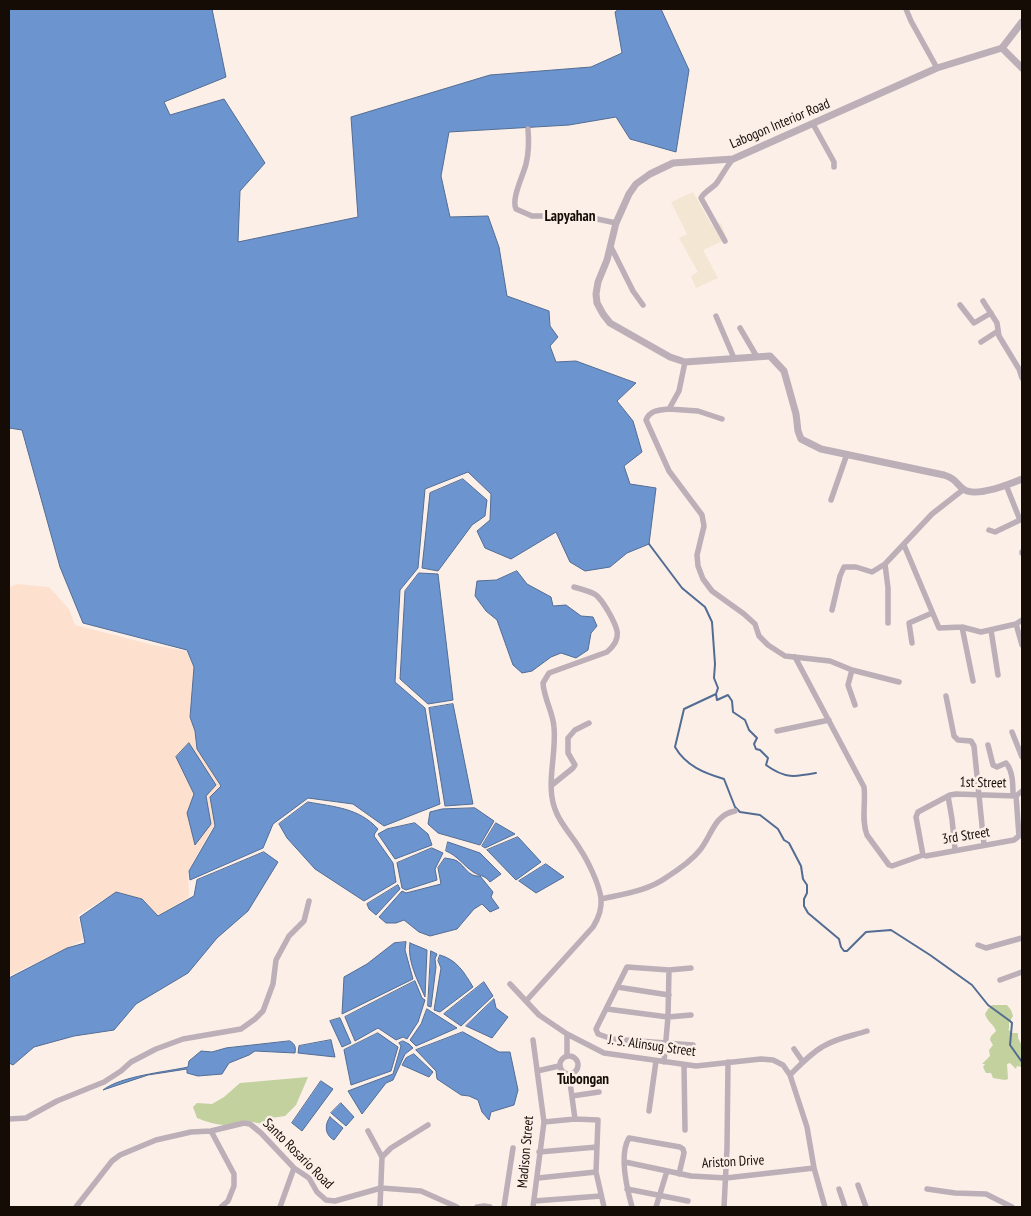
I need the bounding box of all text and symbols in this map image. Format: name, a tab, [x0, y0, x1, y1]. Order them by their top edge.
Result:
street label: Labogon Interior Road	[727, 95, 833, 153]
district label: Lapyahan	[545, 208, 595, 226]
street label: 1st Street	[959, 774, 1007, 792]
street label: 3rd Street	[941, 824, 991, 848]
street label: J. S. Alinsug Street	[607, 1032, 697, 1060]
district label: Tubongan	[557, 1071, 609, 1089]
street label: Santo Rosario Road	[259, 1115, 337, 1193]
street label: Madison Street	[514, 1115, 538, 1189]
street label: Ariston Drive	[701, 1152, 765, 1172]

